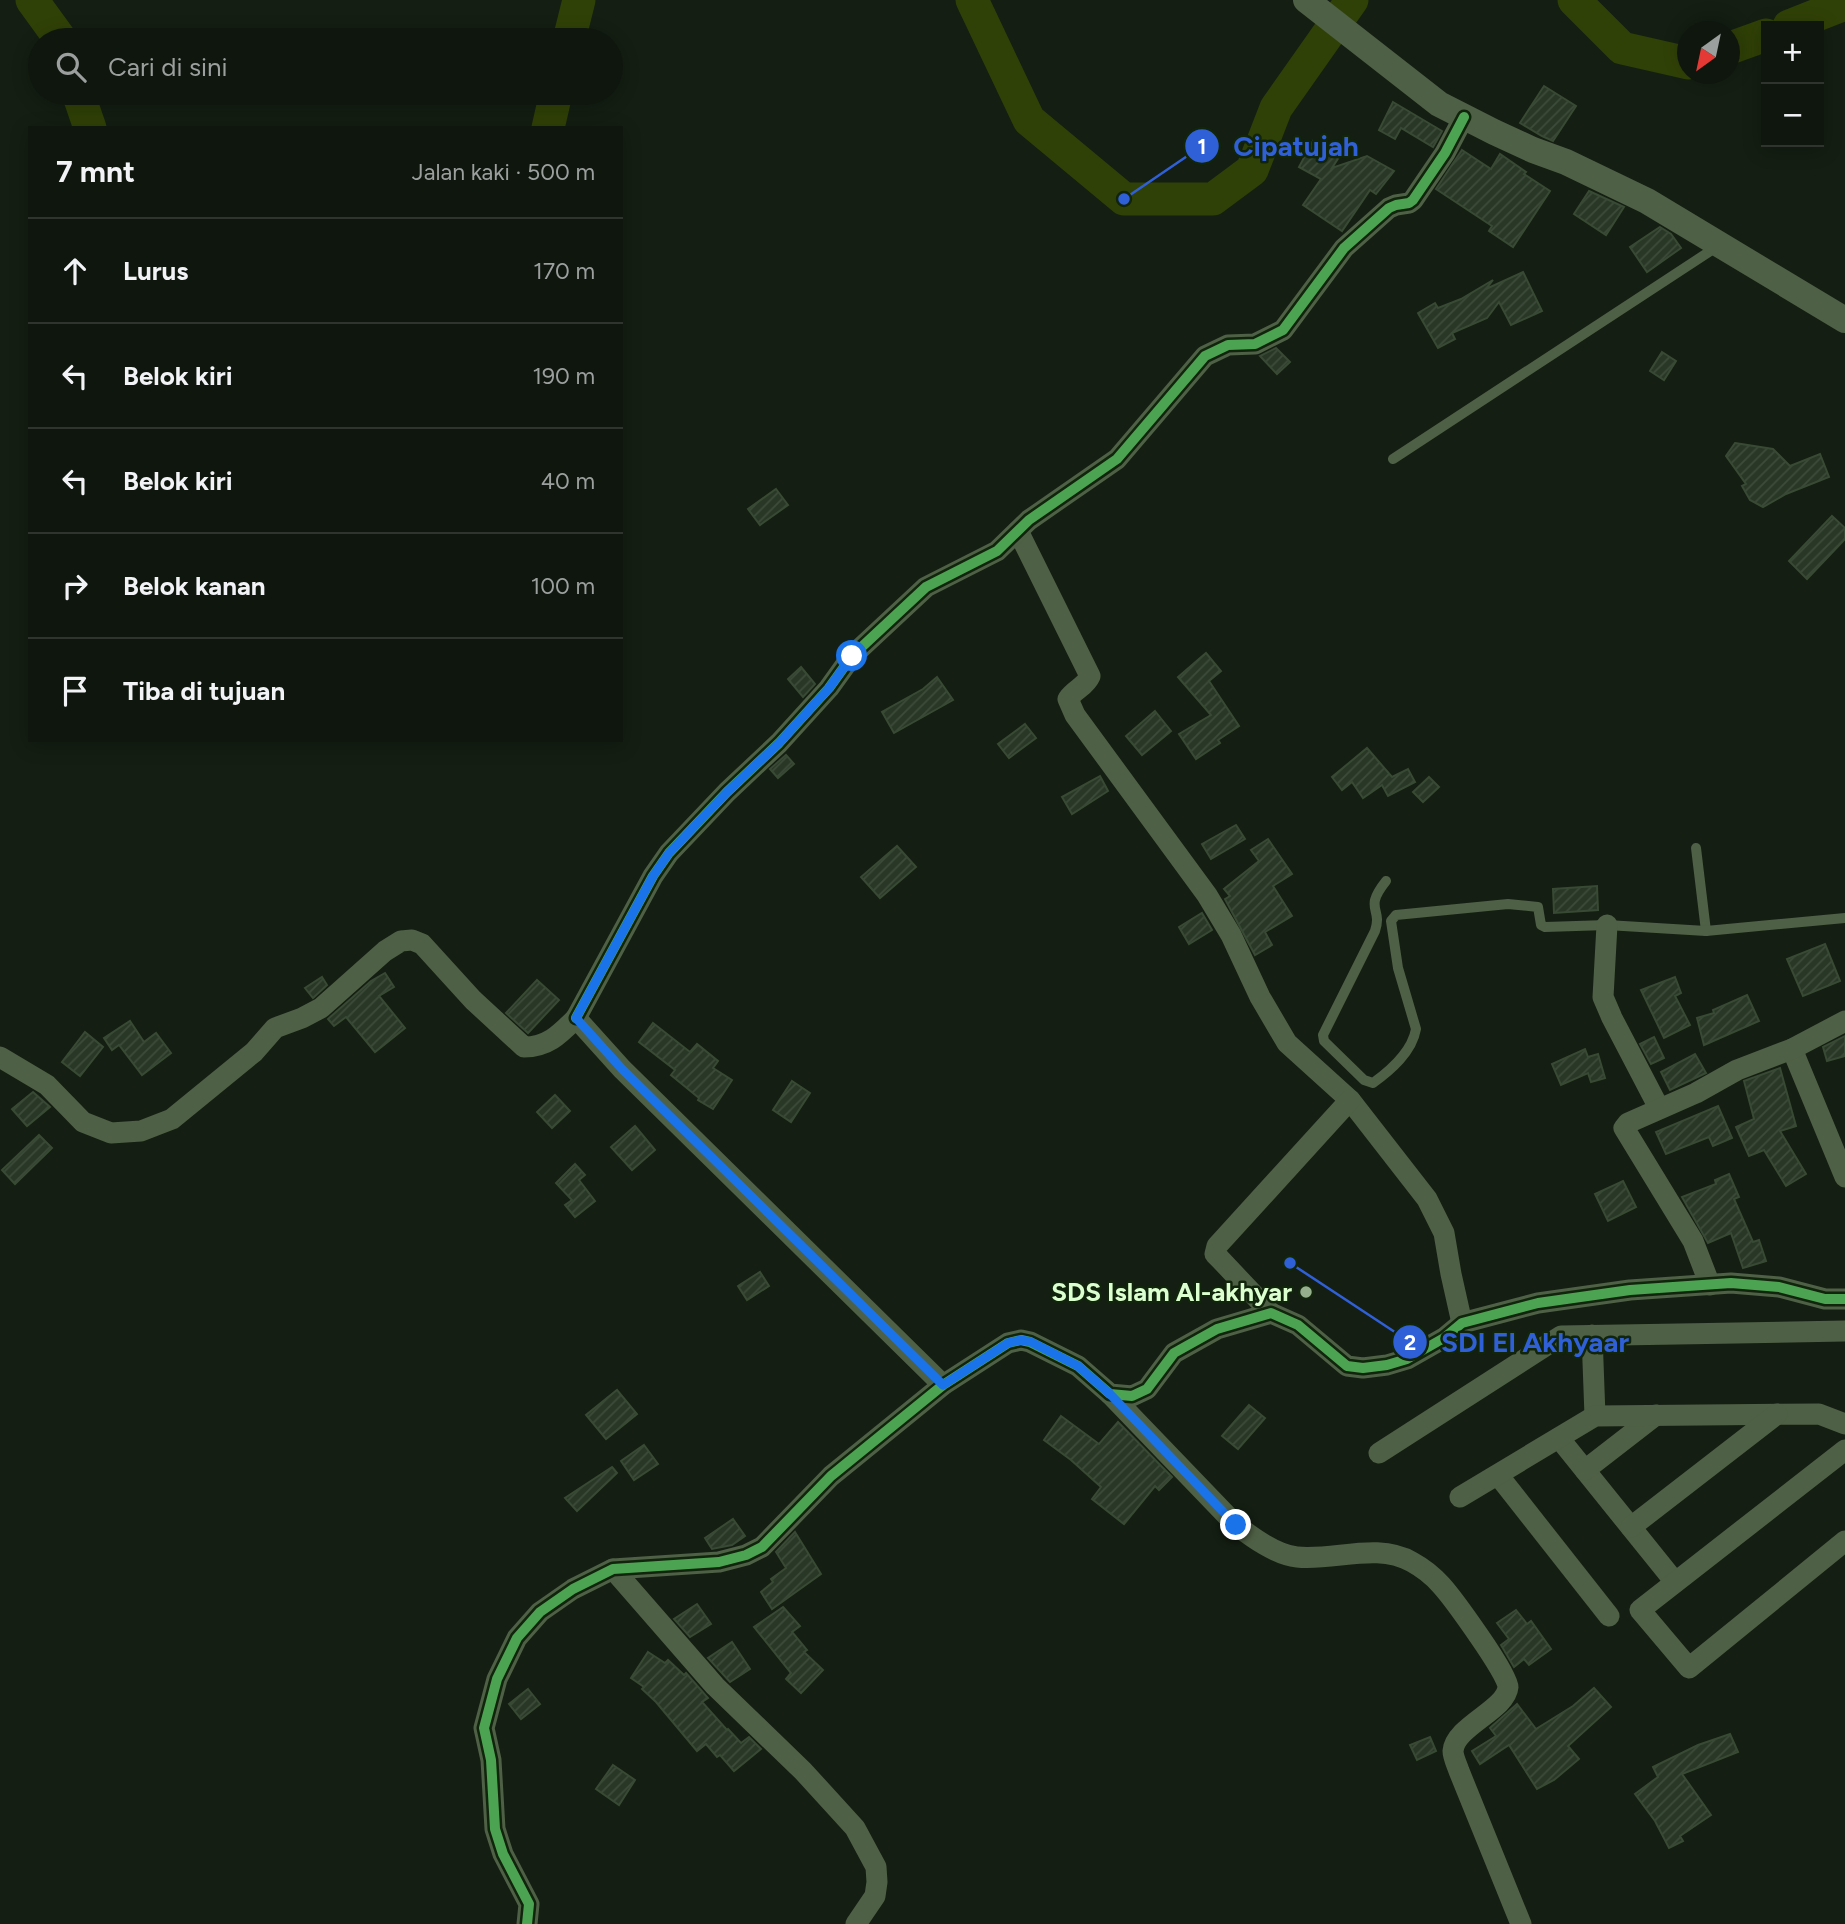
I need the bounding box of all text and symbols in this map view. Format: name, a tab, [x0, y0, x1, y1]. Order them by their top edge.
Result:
north arrow	[1677, 21, 1740, 84]
map controls	[1761, 21, 1824, 147]
button: +	[1761, 21, 1824, 84]
search box	[28, 28, 623, 105]
icon: search	[52, 48, 90, 86]
text: Cari di sini	[108, 51, 228, 83]
button: −	[1761, 84, 1824, 147]
callout: Cipatujah	[1185, 122, 1373, 171]
text: Cipatujah	[1233, 129, 1359, 163]
text: 1	[1198, 134, 1206, 159]
text: 7 mnt	[56, 153, 135, 190]
text: Jalan kaki · 500 m	[412, 158, 595, 186]
icon: ahead	[56, 252, 94, 290]
text: Lurus	[123, 255, 188, 287]
text: 170 m	[533, 257, 595, 285]
icon: left	[56, 357, 94, 395]
text: Belok kiri	[123, 360, 232, 392]
text: 190 m	[532, 362, 595, 390]
icon: left	[56, 462, 94, 500]
text: Belok kiri	[123, 465, 232, 497]
text: 40 m	[541, 467, 595, 495]
icon: right	[56, 567, 94, 605]
text: Belok kanan	[123, 570, 266, 602]
text: 100 m	[531, 572, 595, 600]
route start	[836, 640, 867, 671]
icon: arrive	[56, 672, 94, 710]
text: Tiba di tujuan	[123, 675, 285, 707]
place label: SDS Islam Al-akhyar	[1051, 1276, 1292, 1308]
marker: SDS Islam Al-akhyar	[1298, 1284, 1314, 1300]
callout: SDI El Akhyaar	[1392, 1318, 1643, 1367]
text: SDI El Akhyaar	[1441, 1325, 1629, 1359]
text: 2	[1404, 1330, 1416, 1355]
route end	[1220, 1509, 1251, 1540]

